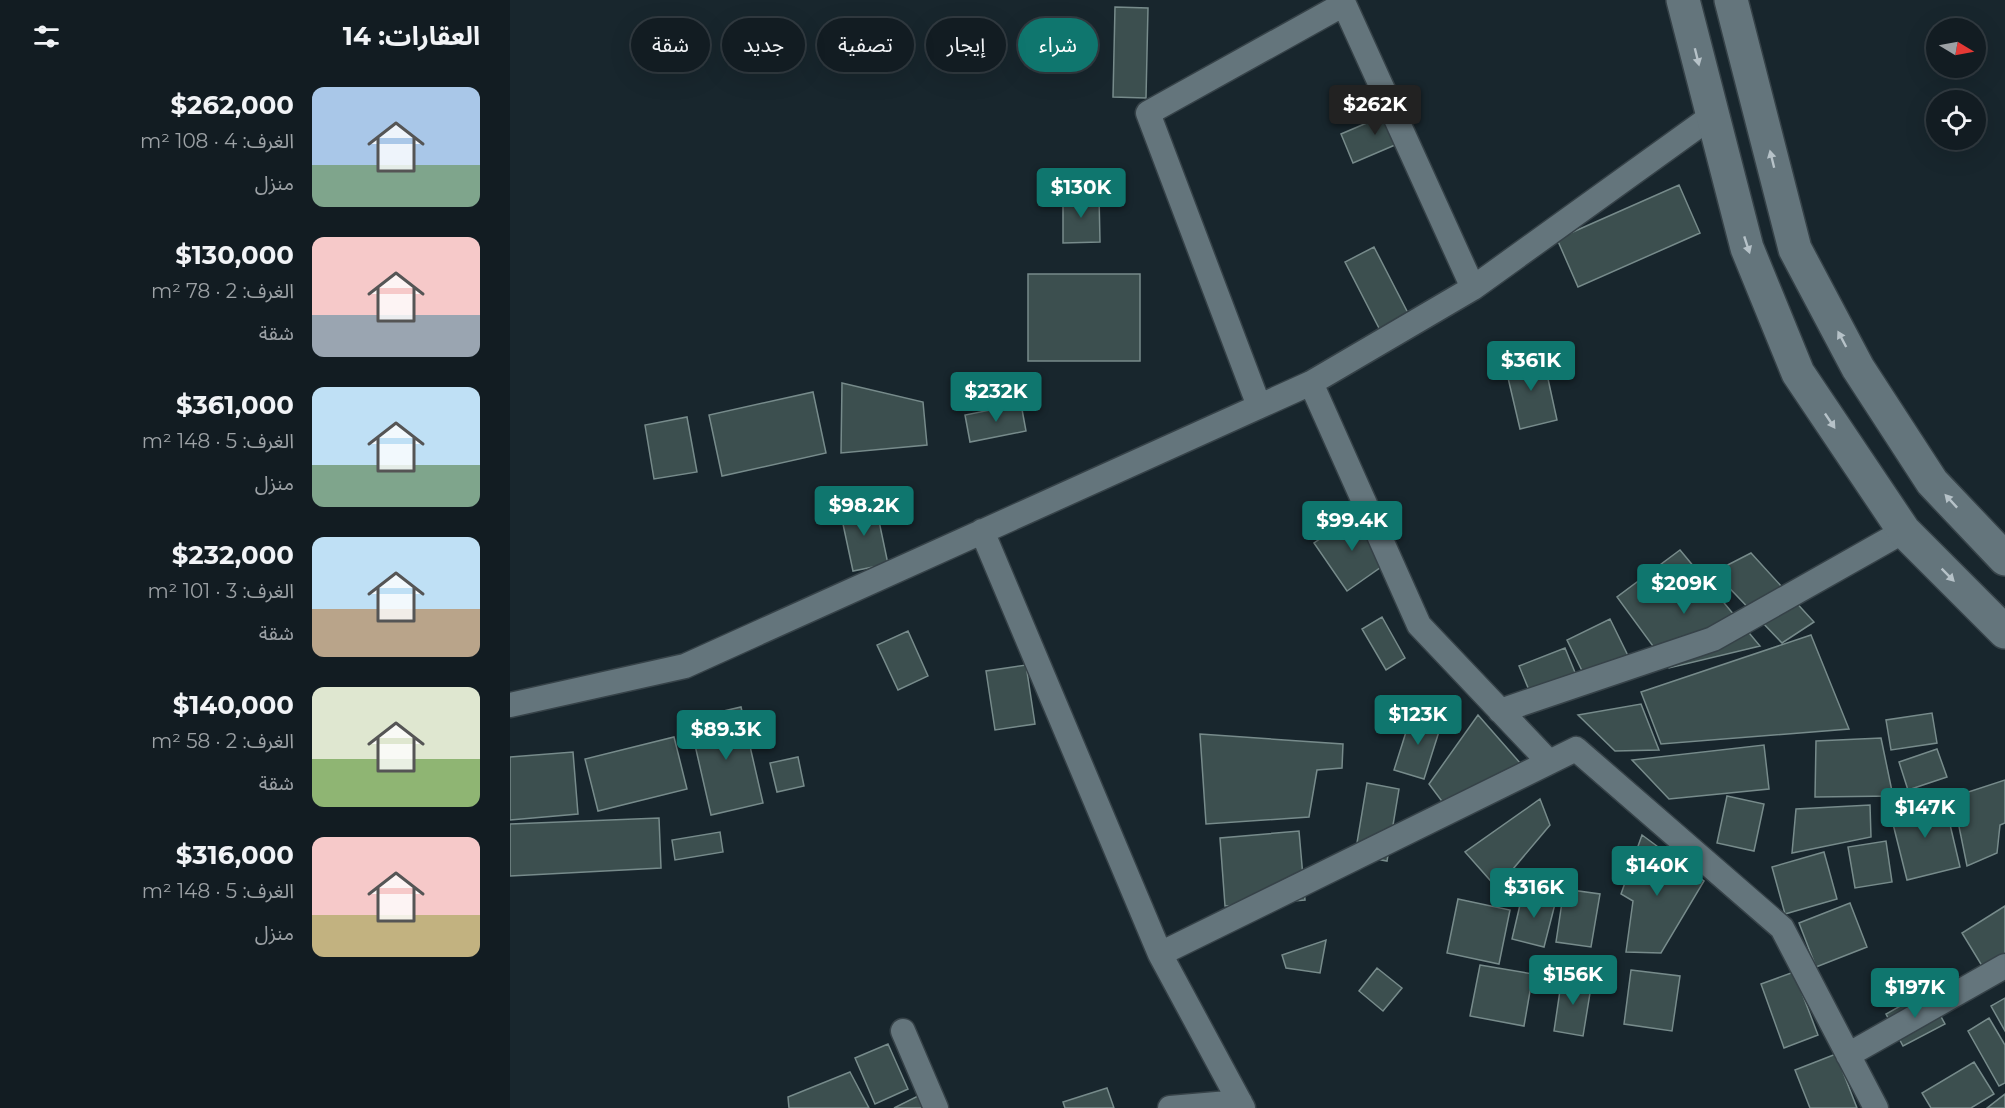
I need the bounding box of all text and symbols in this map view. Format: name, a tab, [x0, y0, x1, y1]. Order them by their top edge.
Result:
chip: شقة	[631, 18, 710, 72]
chip: جديد	[722, 18, 805, 72]
chip: تصفية	[817, 18, 914, 72]
chip: إيجار	[926, 18, 1006, 72]
chip: شراء	[1018, 18, 1098, 72]
north arrow	[1926, 18, 1986, 78]
map controls	[1926, 18, 1986, 150]
icon: filters	[30, 20, 63, 53]
text: العقارات: 14	[343, 20, 480, 52]
one-way arrow	[1693, 48, 1703, 66]
pin: $262K	[1333, 85, 1417, 136]
text: $262,000	[170, 89, 294, 121]
button: locate	[1926, 90, 1986, 150]
text: $262K	[1343, 92, 1407, 116]
icon: home	[360, 111, 432, 183]
text: الغرف: 4 · 108 m²	[140, 129, 294, 153]
one-way arrow	[1766, 150, 1776, 168]
pin: $130K	[1039, 168, 1123, 219]
text: منزل	[255, 171, 294, 195]
text: $130K	[1051, 175, 1111, 199]
one-way arrow	[1742, 236, 1752, 254]
text: $130,000	[175, 239, 294, 271]
icon: home	[360, 261, 432, 333]
text: الغرف: 2 · 78 m²	[151, 279, 294, 303]
text: شقة	[259, 321, 294, 345]
one-way arrow	[1838, 331, 1847, 348]
pin: $361K	[1489, 341, 1573, 392]
text: $361K	[1501, 348, 1561, 372]
pin: $232K	[954, 372, 1038, 423]
text: $232K	[965, 379, 1027, 403]
text: $361,000	[176, 389, 294, 421]
icon: home	[360, 411, 432, 483]
one-way arrow	[1824, 412, 1836, 428]
text: الغرف: 5 · 148 m²	[142, 429, 294, 453]
text: منزل	[255, 471, 294, 495]
pin: $98.2K	[815, 486, 913, 537]
text: $98.2K	[829, 493, 899, 517]
one-way arrow	[1944, 494, 1958, 508]
pin: $99.4K	[1303, 501, 1401, 552]
text: $99.4K	[1316, 508, 1388, 532]
text: $232,000	[172, 539, 294, 571]
icon: home	[360, 561, 432, 633]
pin: $209K	[1642, 564, 1726, 615]
one-way arrow	[1940, 568, 1955, 582]
text: $209K	[1651, 571, 1717, 595]
text: الغرف: 3 · 101 m²	[148, 579, 294, 603]
text: شقة	[259, 621, 294, 645]
text: $140,000	[173, 689, 294, 721]
pin: $123K	[1376, 695, 1460, 746]
text: $123K	[1389, 702, 1447, 726]
pin: $89.3K	[677, 710, 775, 761]
icon: home	[360, 711, 432, 783]
text: $89.3K	[691, 717, 761, 741]
text: الغرف: 2 · 58 m²	[151, 729, 294, 753]
text: شقة	[259, 771, 294, 795]
pin: $147K	[1883, 788, 1967, 839]
text: $147K	[1895, 795, 1955, 819]
text: $316,000	[176, 839, 294, 871]
pin: $140K	[1615, 846, 1699, 897]
text: $140K	[1626, 853, 1688, 877]
icon: home	[360, 861, 432, 933]
pin: $316K	[1492, 868, 1576, 919]
text: $316K	[1504, 875, 1564, 899]
text: الغرف: 5 · 148 m²	[142, 879, 294, 903]
text: منزل	[255, 921, 294, 945]
pin: $156K	[1531, 955, 1615, 1006]
text: $156K	[1543, 962, 1603, 986]
pin: $197K	[1873, 968, 1957, 1019]
text: $197K	[1885, 975, 1945, 999]

